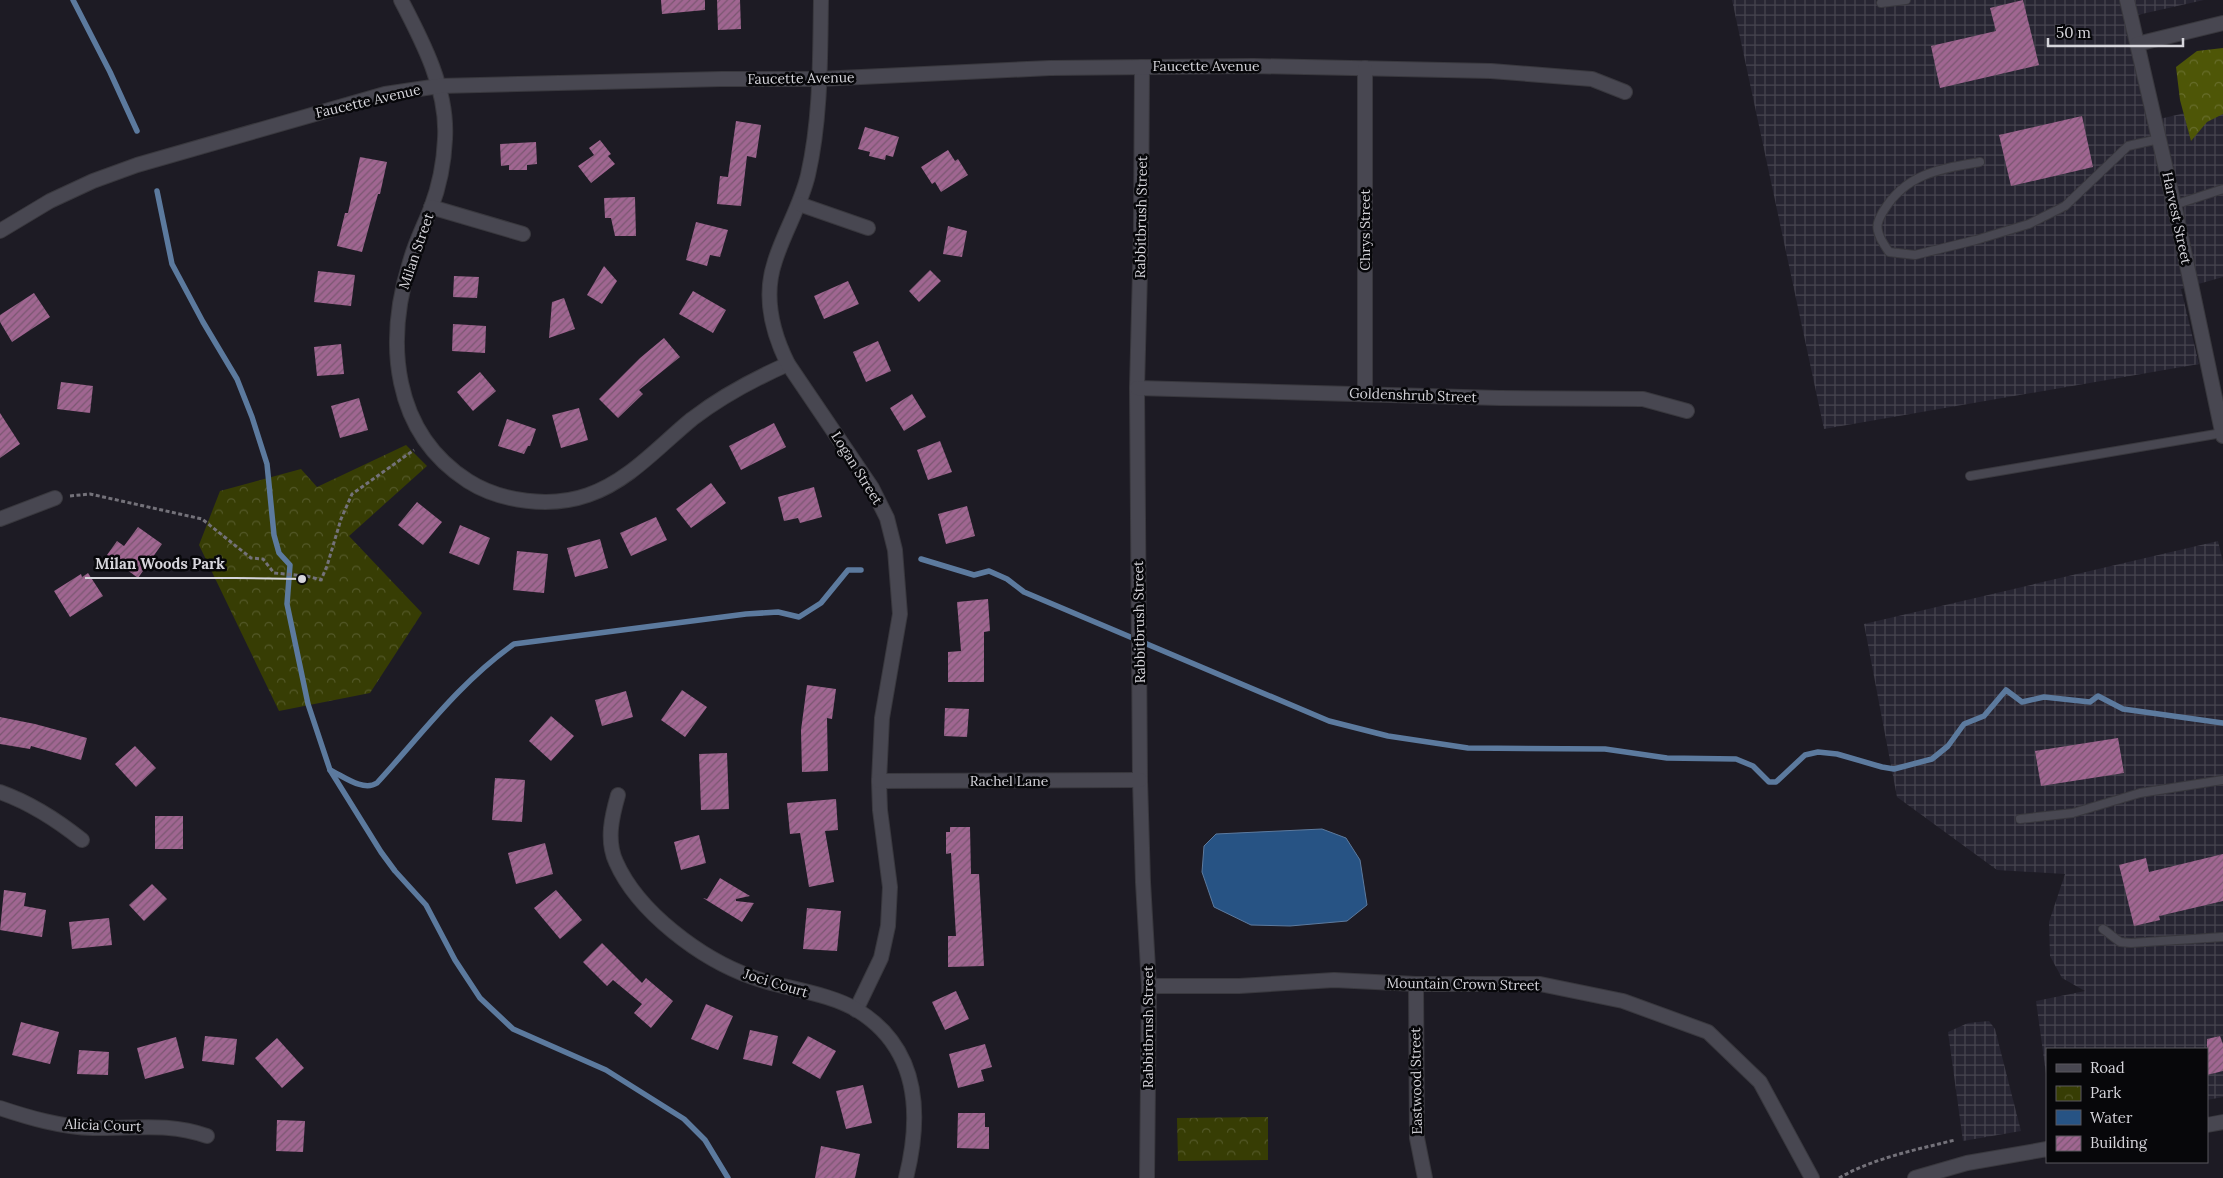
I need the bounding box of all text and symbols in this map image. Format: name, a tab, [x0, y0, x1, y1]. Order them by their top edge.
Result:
scale bar	[2048, 15, 2183, 47]
text: 50 m	[2056, 23, 2091, 42]
street label: Faucette Avenue	[1152, 57, 1260, 75]
street label: Faucette Avenue	[747, 68, 855, 88]
street label: Faucette Avenue	[314, 80, 423, 122]
street label: Rabbitbrush Street	[1131, 155, 1151, 278]
street label: Harvest Street	[2158, 170, 2196, 266]
street label: Chrys Street	[1356, 189, 1374, 271]
street label: Milan Street	[395, 210, 438, 292]
street label: Goldenshrub Street	[1349, 384, 1478, 406]
street label: Logan Street	[827, 428, 887, 509]
callout: Milan Woods Park	[85, 548, 235, 578]
text: Milan Woods Park	[95, 554, 225, 573]
street label: Rabbitbrush Street	[1129, 560, 1149, 683]
street label: Rachel Lane	[970, 772, 1049, 790]
street label: Joci Court	[741, 964, 811, 1001]
street label: Rabbitbrush Street	[1139, 965, 1157, 1088]
street label: Mountain Crown Street	[1386, 974, 1540, 994]
street label: Eastwood Street	[1406, 1027, 1426, 1135]
legend	[2046, 1048, 2208, 1163]
text: Road	[2090, 1058, 2125, 1077]
text: Park	[2090, 1083, 2121, 1102]
text: Water	[2090, 1108, 2133, 1127]
street label: Alicia Court	[63, 1115, 142, 1135]
text: Building	[2090, 1133, 2148, 1152]

